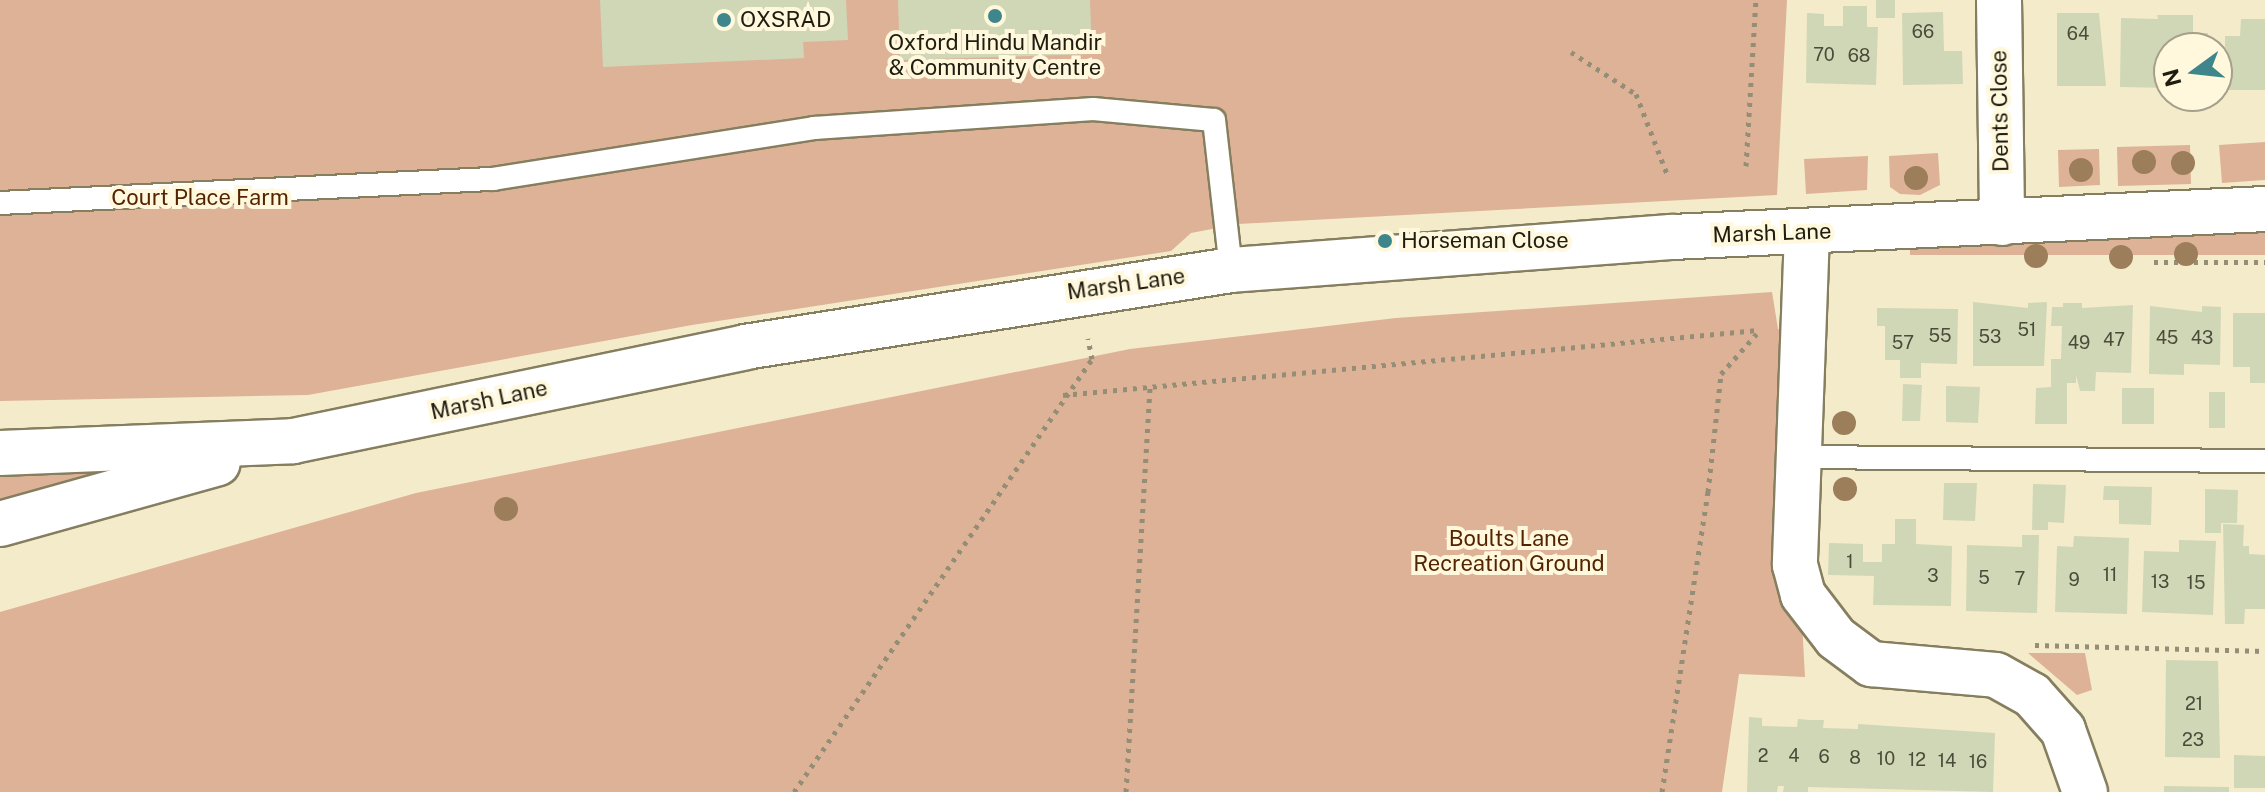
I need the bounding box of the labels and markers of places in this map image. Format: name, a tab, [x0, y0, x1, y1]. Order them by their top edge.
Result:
place label: OXSRAD	[740, 7, 831, 33]
marker: Oxford Hindu Mandir & Community Centre	[986, 7, 1004, 25]
marker: OXSRAD	[715, 11, 733, 29]
place label: Oxford Hindu Mandir & Community Centre	[888, 29, 1102, 80]
place label: Horseman Close	[1401, 228, 1569, 254]
marker: Horseman Close	[1376, 232, 1394, 250]

